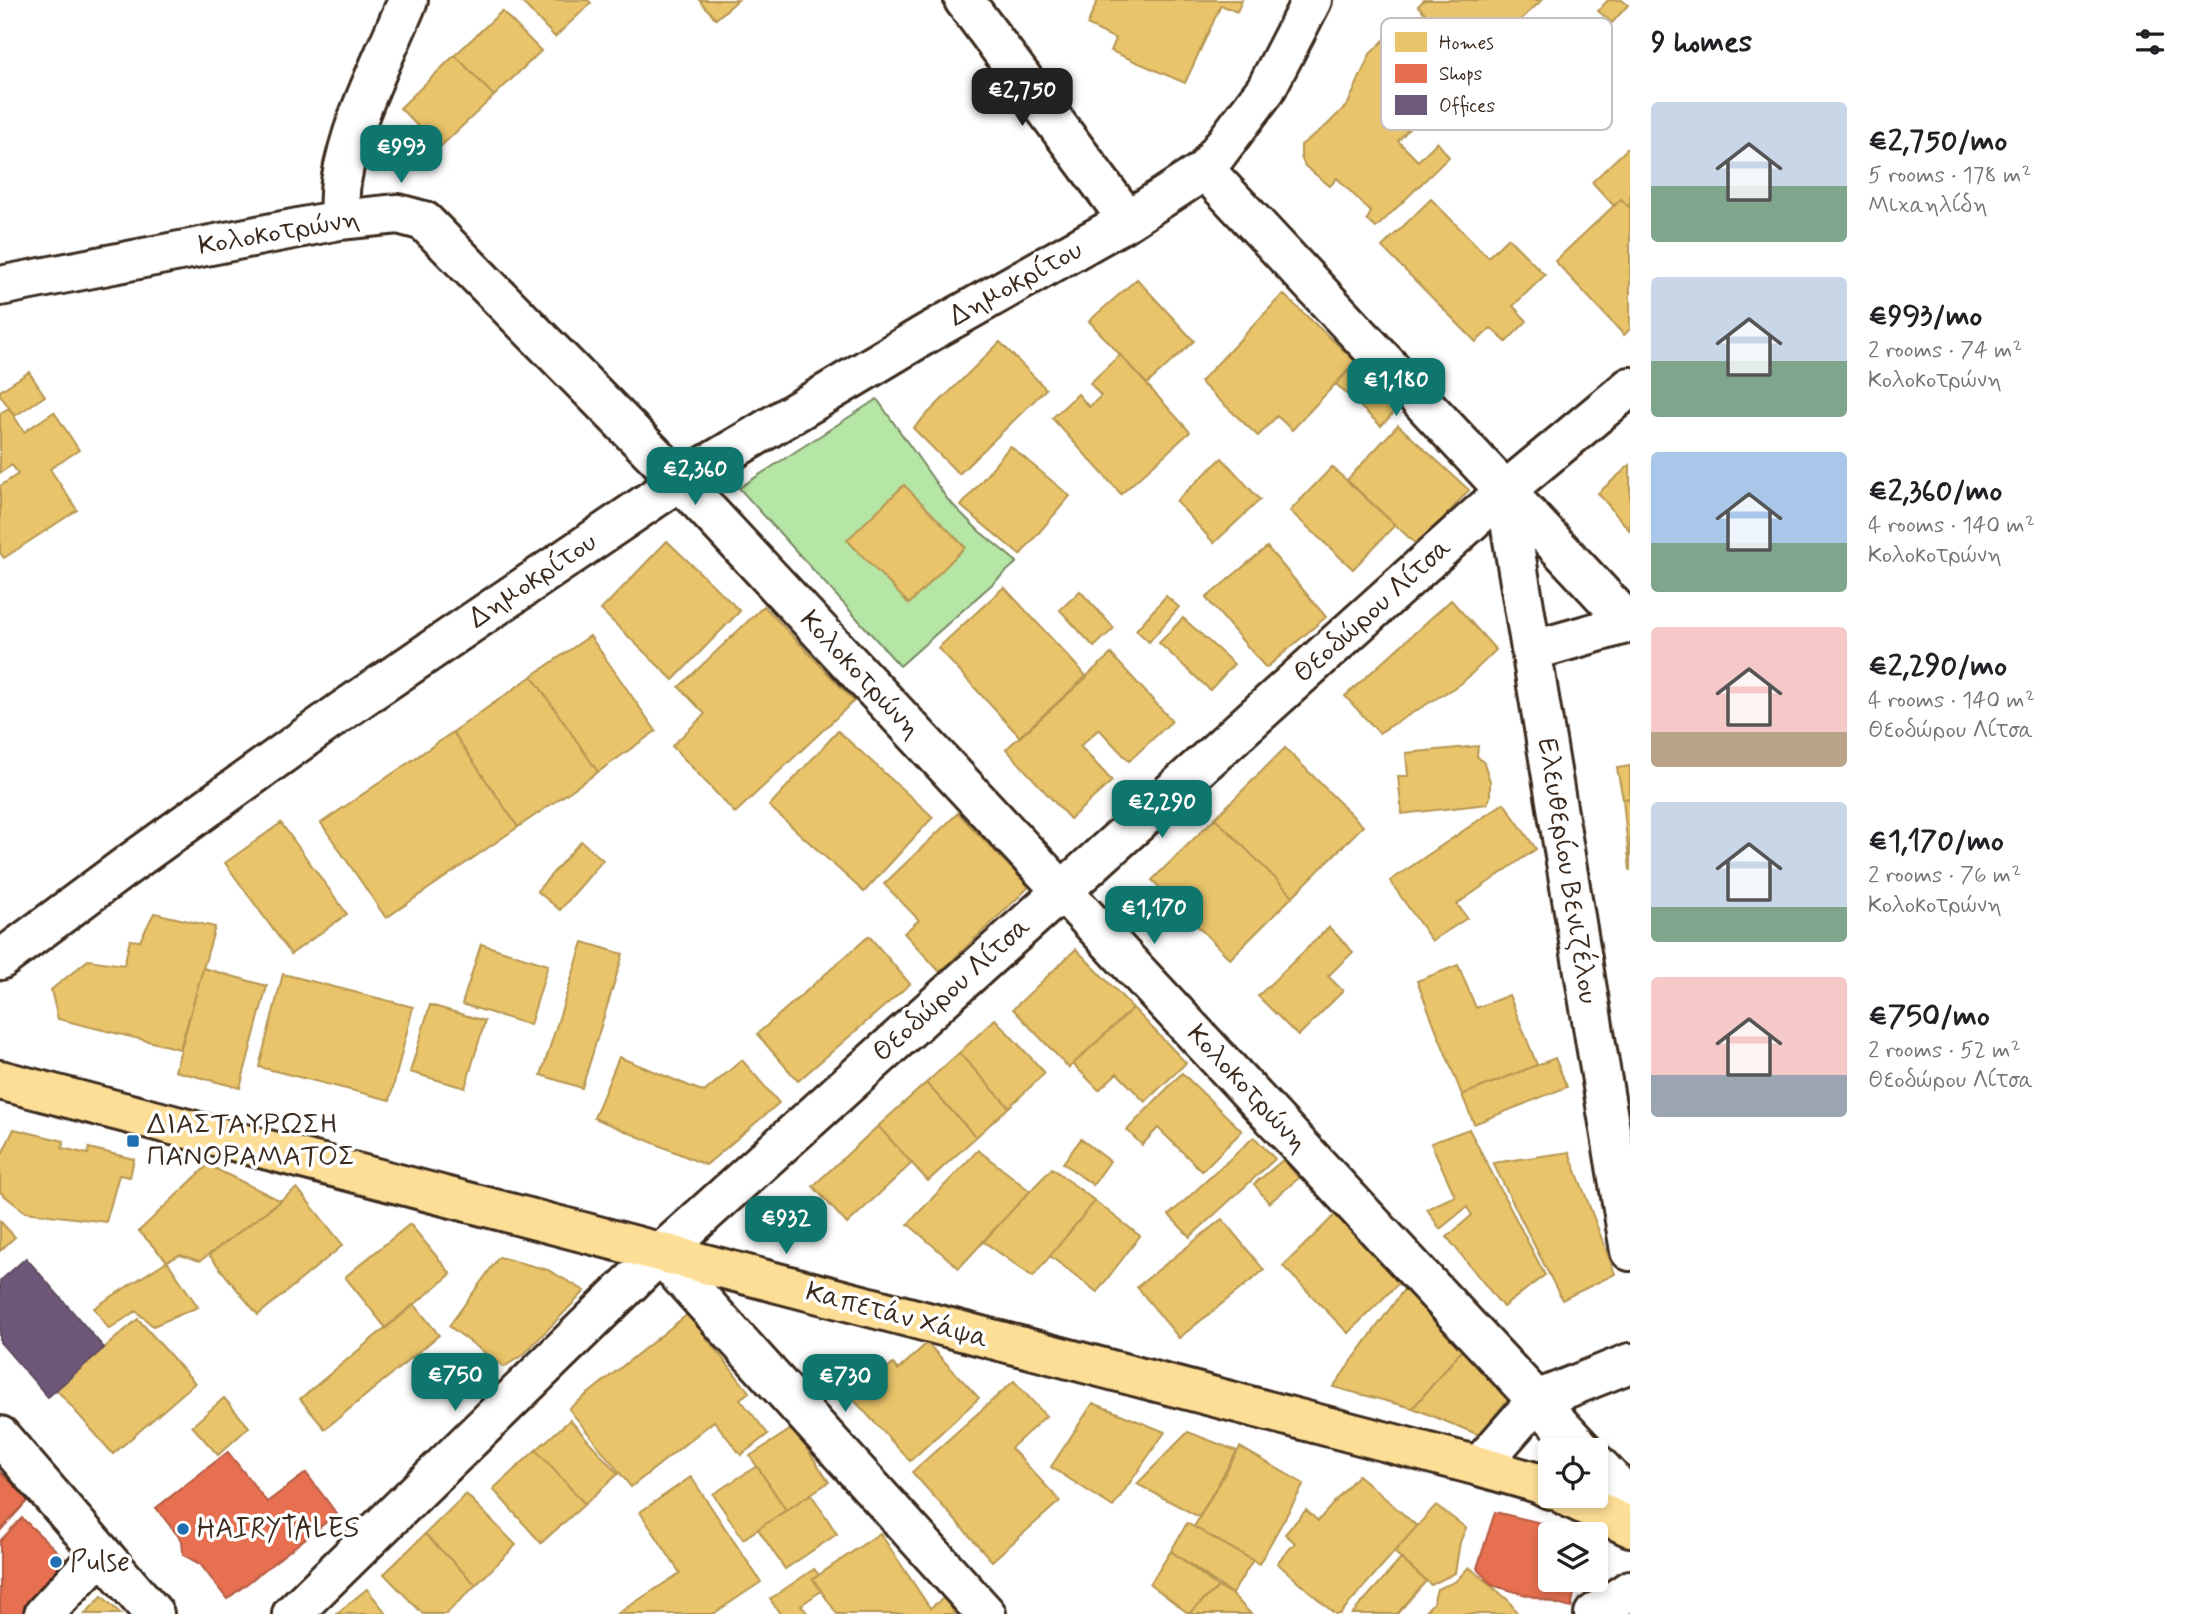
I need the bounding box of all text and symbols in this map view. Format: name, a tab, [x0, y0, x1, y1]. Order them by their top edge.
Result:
legend	[1381, 18, 1612, 130]
text: 9 homes	[1651, 23, 1752, 62]
icon: filters	[2131, 23, 2169, 61]
text: Homes	[1439, 31, 1494, 56]
text: Shops	[1439, 62, 1482, 87]
pin: €2,750	[965, 68, 1079, 128]
text: €2,750	[988, 76, 1056, 106]
text: Offices	[1439, 94, 1495, 119]
text: €2,750/mo	[1868, 122, 2007, 161]
pin: €993	[360, 125, 442, 185]
icon: home	[1707, 130, 1791, 214]
text: €993	[376, 133, 426, 163]
text: 5 rooms · 178 m²	[1868, 161, 2031, 191]
text: Μιχαηλίδη	[1868, 191, 1987, 221]
street label: Κολοκοτρώνη	[196, 201, 362, 265]
street label: Δημοκρίτου	[943, 232, 1089, 336]
text: €993/mo	[1868, 297, 1982, 336]
icon: home	[1707, 305, 1791, 389]
text: 2 rooms · 74 m²	[1868, 336, 2023, 366]
pin: €1,180	[1339, 358, 1453, 418]
text: €1,180	[1363, 366, 1429, 396]
text: Κολοκοτρώνη	[1868, 366, 2002, 396]
pin: €2,360	[638, 448, 752, 507]
text: €2,360	[663, 455, 727, 485]
text: €2,360/mo	[1868, 472, 2002, 511]
icon: home	[1707, 480, 1791, 564]
text: 4 rooms · 140 m²	[1868, 511, 2035, 541]
street label: Δημοκρίτου	[462, 524, 604, 638]
street label: Θεοδώρου Λίτσα	[1286, 530, 1460, 692]
text: Κολοκοτρώνη	[1868, 541, 2002, 571]
street label: Κολοκοτρώνη	[791, 603, 929, 747]
text: €2,290/mo	[1868, 647, 2007, 686]
icon: home	[1707, 655, 1791, 739]
text: 4 rooms · 140 m²	[1868, 686, 2035, 716]
text: Θεοδώρου Λίτσα	[1868, 716, 2033, 746]
street label: Ελευθερίου Βενιζέλου	[1528, 736, 1606, 1006]
pin: €2,290	[1105, 780, 1219, 840]
text: €2,290	[1128, 788, 1196, 818]
text: €1,170/mo	[1868, 822, 2004, 861]
icon: home	[1707, 830, 1791, 914]
text: 2 rooms · 76 m²	[1868, 861, 2021, 891]
pin: €1,170	[1097, 886, 1211, 946]
text: Κολοκοτρώνη	[1868, 891, 2002, 921]
text: €1,170	[1121, 894, 1187, 924]
street label: Θεοδώρου Λίτσα	[865, 909, 1039, 1071]
text: €750/mo	[1868, 997, 1990, 1036]
icon: home	[1707, 1005, 1791, 1089]
street label: Κολοκοτρώνη	[1178, 1017, 1316, 1161]
text: 2 rooms · 52 m²	[1868, 1036, 2021, 1066]
text: Θεοδώρου Λίτσα	[1868, 1066, 2033, 1096]
place label: ΔΙΑΣΤΑΥΡΩΣΗ ΠΑΝΟΡΑΜΑΤΟΣ	[147, 1107, 355, 1176]
marker: ΔΙΑΣΤΑΥΡΩΣΗ ΠΑΝΟΡΑΜΑΤΟΣ	[125, 1133, 141, 1149]
pin: €932	[745, 1196, 827, 1256]
text: €932	[761, 1204, 811, 1234]
street label: Καπετάν Χάψα	[802, 1274, 992, 1358]
pin: €750	[414, 1354, 496, 1413]
pin: €730	[804, 1354, 886, 1414]
text: €750	[427, 1361, 483, 1391]
text: €730	[819, 1362, 871, 1392]
map controls	[1538, 1438, 1608, 1592]
button: locate	[1538, 1438, 1608, 1508]
place label: HAIRYTALES	[197, 1511, 360, 1548]
marker: HAIRYTALES	[175, 1521, 191, 1537]
button: layers	[1538, 1522, 1608, 1592]
place label: Pulse	[70, 1544, 130, 1581]
marker: Pulse	[48, 1554, 64, 1570]

